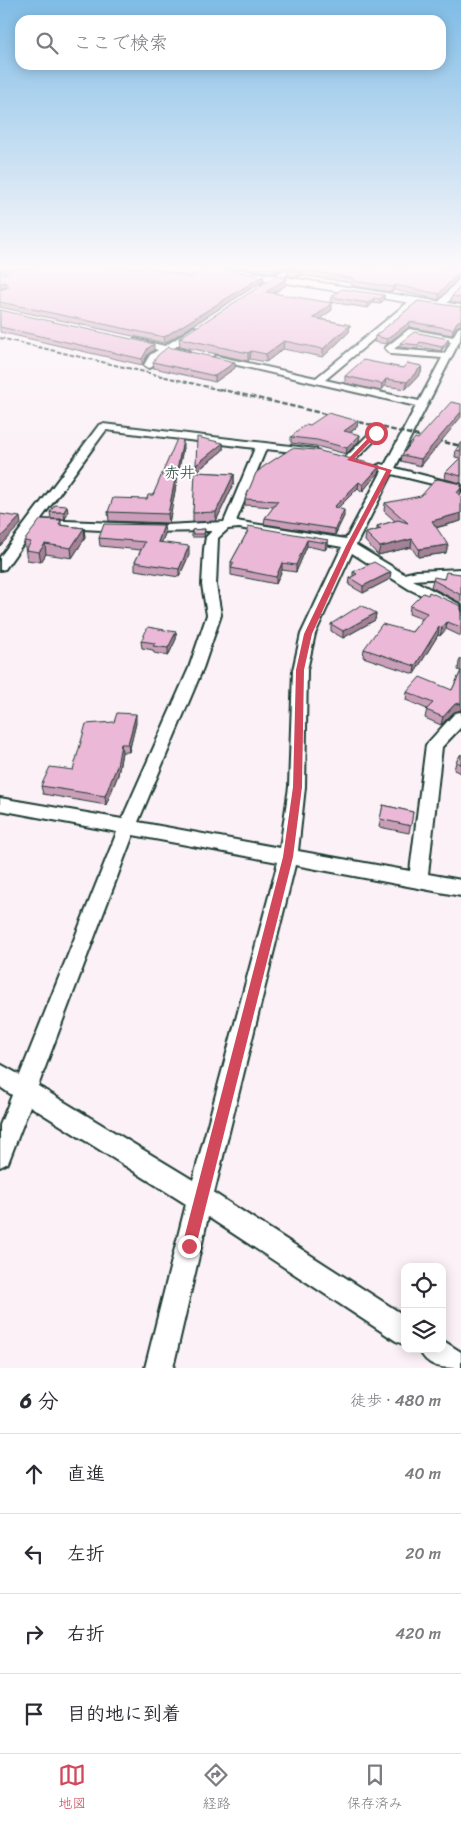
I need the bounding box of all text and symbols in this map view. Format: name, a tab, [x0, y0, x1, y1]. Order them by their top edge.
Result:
search box	[15, 15, 446, 70]
text: ここで検索	[73, 26, 168, 59]
icon: search	[33, 29, 61, 57]
route start	[365, 422, 388, 445]
district label: 赤井	[164, 458, 196, 487]
route end	[178, 1235, 201, 1258]
map controls	[401, 1263, 446, 1353]
button: locate	[401, 1263, 446, 1308]
button: layers	[401, 1308, 446, 1353]
text: 6 分	[20, 1382, 58, 1420]
text: 徒歩 · 480 m	[350, 1386, 441, 1415]
text: 直進	[67, 1457, 105, 1490]
text: 40 m	[404, 1459, 441, 1488]
icon: ahead	[20, 1460, 48, 1488]
text: 左折	[67, 1537, 105, 1570]
text: 20 m	[405, 1539, 441, 1568]
icon: left	[20, 1540, 48, 1568]
text: 右折	[67, 1617, 105, 1650]
text: 420 m	[395, 1619, 441, 1648]
icon: right	[20, 1620, 48, 1648]
text: 目的地に到着	[67, 1697, 181, 1730]
icon: arrive	[20, 1700, 48, 1728]
tab: 地図	[58, 1761, 86, 1816]
tab: 経路	[202, 1761, 230, 1816]
tab: 保存済み	[347, 1761, 403, 1816]

